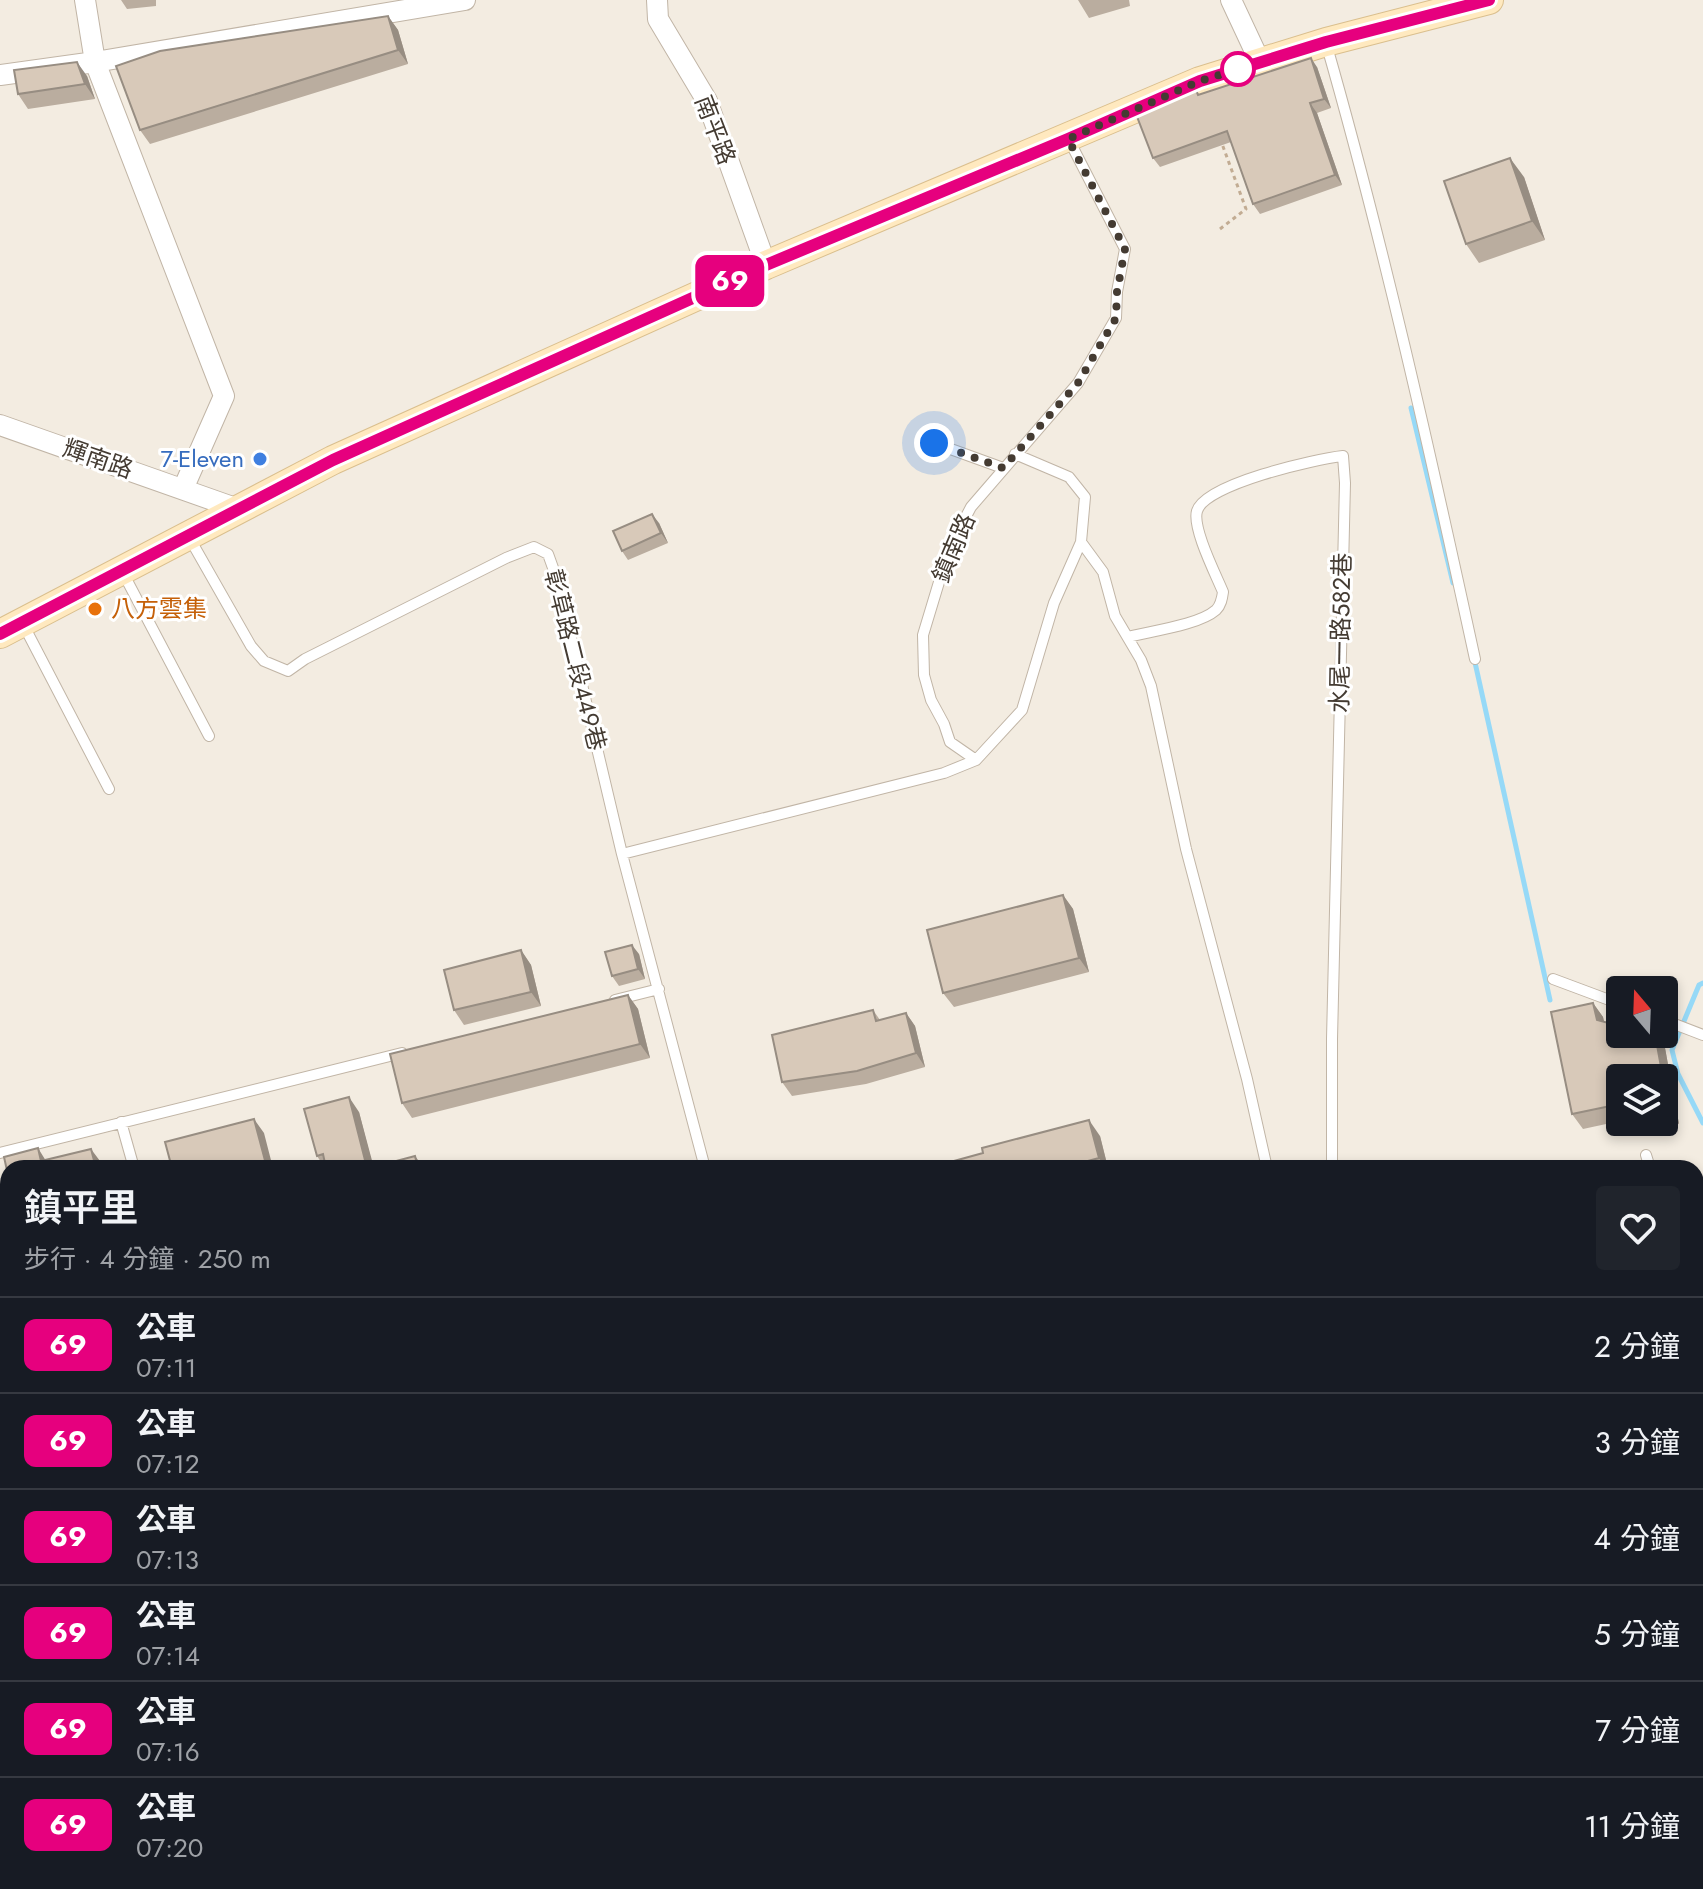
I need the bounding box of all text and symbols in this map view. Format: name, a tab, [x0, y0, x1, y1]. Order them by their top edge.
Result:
unlabelled marker	[1221, 52, 1255, 86]
street label: 南平路	[686, 90, 745, 170]
line badge: 69	[694, 255, 766, 307]
text: 69	[711, 260, 749, 301]
your location	[914, 423, 954, 463]
street label: 輝南路	[58, 430, 138, 487]
place label: 7-Eleven	[160, 441, 244, 476]
marker: 7-Eleven	[251, 450, 269, 468]
street label: 鎮南路	[923, 508, 984, 588]
street label: 水尾一路582巷	[1322, 553, 1359, 713]
street label: 彰草路二段449巷	[536, 565, 615, 754]
place label: 八方雲集	[111, 591, 207, 626]
marker: 八方雲集	[86, 600, 104, 618]
north arrow	[1606, 976, 1678, 1048]
map controls	[1606, 976, 1678, 1136]
button: layers	[1606, 1064, 1678, 1136]
text: 鎮平里	[24, 1180, 138, 1235]
button: heart	[1596, 1186, 1680, 1270]
text: 步行 · 4 分鐘 · 250 m	[24, 1240, 271, 1278]
text: 公車	[136, 1306, 196, 1349]
text: 69	[49, 1324, 87, 1365]
text: 2 分鐘	[1594, 1325, 1680, 1368]
text: 07:11	[136, 1349, 196, 1387]
text: 公車	[136, 1402, 196, 1445]
text: 69	[49, 1420, 87, 1461]
text: 3 分鐘	[1595, 1421, 1680, 1464]
text: 07:12	[136, 1445, 200, 1483]
text: 公車	[136, 1498, 196, 1541]
text: 69	[49, 1516, 87, 1557]
text: 4 分鐘	[1594, 1517, 1680, 1560]
text: 07:13	[136, 1541, 199, 1579]
text: 公車	[136, 1594, 196, 1637]
text: 69	[49, 1612, 87, 1653]
text: 5 分鐘	[1594, 1613, 1680, 1656]
text: 07:14	[136, 1637, 200, 1675]
text: 公車	[136, 1690, 196, 1733]
text: 69	[49, 1708, 87, 1749]
text: 7 分鐘	[1595, 1709, 1680, 1752]
text: 07:16	[136, 1733, 200, 1771]
text: 公車	[136, 1786, 196, 1829]
text: 69	[49, 1804, 87, 1845]
text: 11 分鐘	[1584, 1805, 1680, 1848]
text: 07:20	[136, 1829, 203, 1867]

